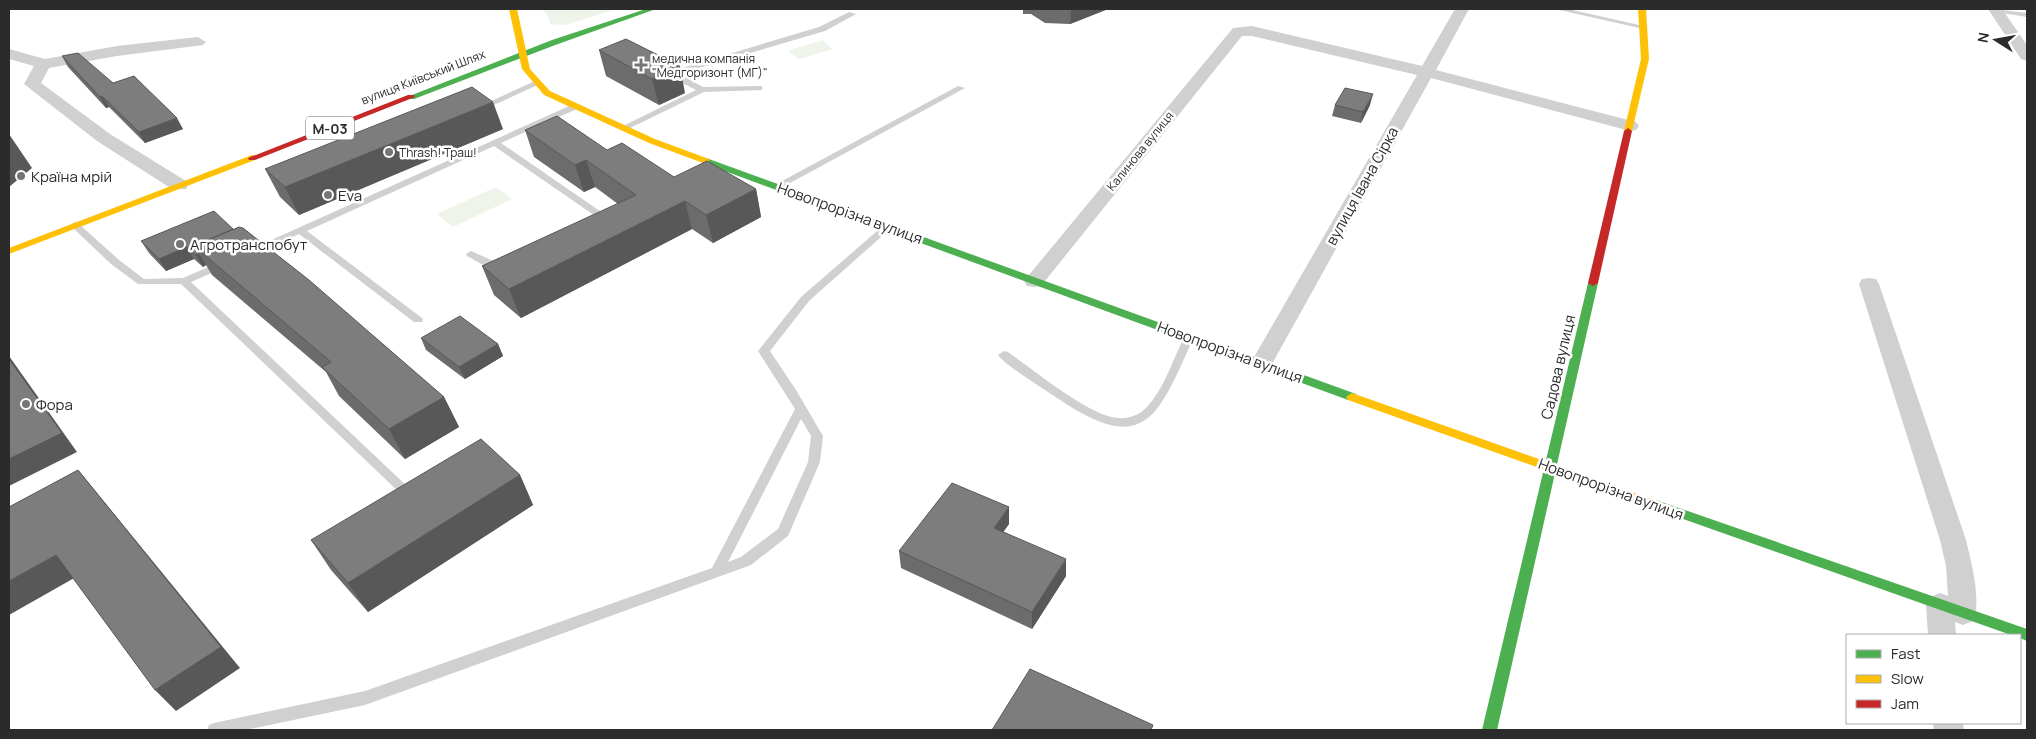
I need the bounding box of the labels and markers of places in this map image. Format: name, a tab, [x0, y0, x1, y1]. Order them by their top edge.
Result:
place label: медична компанія "Медгоризонт (МГ)"	[652, 50, 768, 81]
marker: медична компанія "Медгоризонт (МГ)"	[634, 58, 648, 72]
place label: Thrash! Траш!	[399, 144, 477, 161]
marker: Thrash! Траш!	[383, 146, 395, 158]
place label: Країна мрій	[31, 166, 112, 187]
marker: Країна мрій	[15, 170, 27, 182]
place label: Eva	[338, 185, 362, 206]
marker: Eva	[322, 189, 334, 201]
place label: Агротранспобут	[190, 234, 308, 255]
marker: Агротранспобут	[174, 238, 186, 250]
place label: Фора	[36, 394, 73, 415]
marker: Фора	[20, 398, 32, 410]

